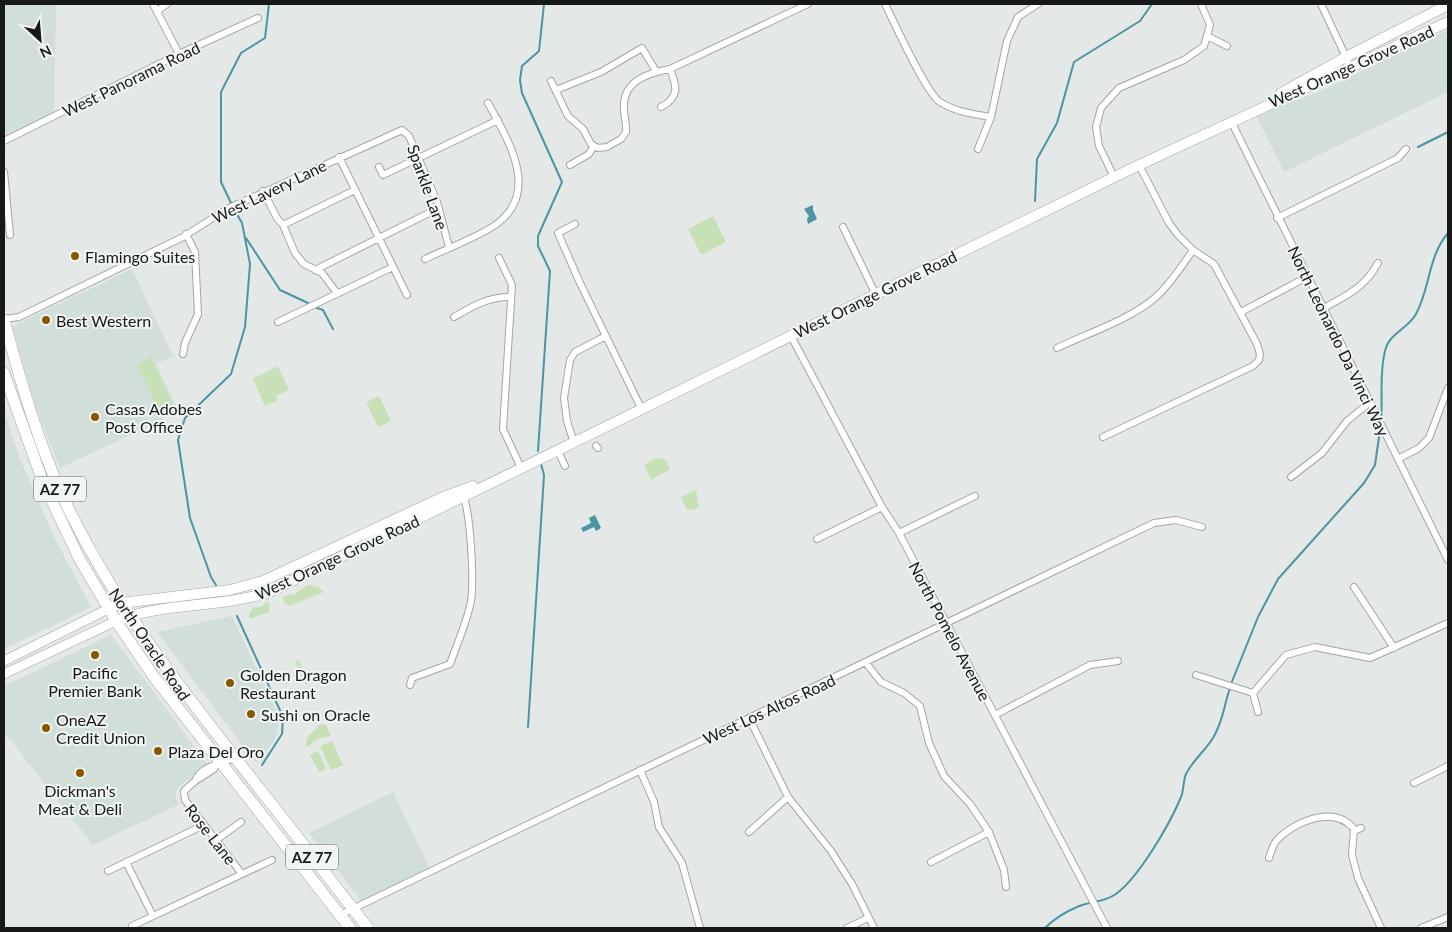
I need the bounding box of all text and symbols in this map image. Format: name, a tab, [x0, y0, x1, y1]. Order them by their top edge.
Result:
north arrow	[15, 15, 65, 65]
street label: West Orange Grove Road	[1265, 21, 1437, 111]
street label: West Panorama Road	[59, 37, 203, 121]
text: N	[37, 42, 54, 62]
street label: Sparkle Lane	[404, 142, 452, 232]
street label: West Lavery Lane	[209, 155, 329, 227]
street label: North Leonardo Da Vinci Way	[1285, 243, 1394, 440]
street label: West Orange Grove Road	[790, 246, 960, 342]
place label: Flamingo Suites	[85, 247, 195, 266]
marker: Flamingo Suites	[69, 250, 81, 262]
place label: Best Western	[56, 311, 151, 330]
marker: Best Western	[40, 314, 52, 326]
place label: Casas Adobes Post Office	[105, 399, 202, 436]
marker: Casas Adobes Post Office	[89, 411, 101, 423]
road number: AZ 77	[34, 476, 86, 502]
street label: West Orange Grove Road	[252, 511, 422, 603]
street label: North Pomelo Avenue	[905, 558, 995, 704]
street label: North Oracle Road	[105, 584, 195, 704]
marker: Pacific Premier Bank	[89, 649, 101, 661]
place label: Pacific Premier Bank	[48, 663, 143, 700]
place label: Golden Dragon Restaurant	[240, 665, 347, 702]
street label: West Los Altos Road	[700, 670, 838, 748]
marker: Golden Dragon Restaurant	[224, 677, 236, 689]
place label: Sushi on Oracle	[261, 705, 371, 724]
marker: Sushi on Oracle	[245, 708, 257, 720]
place label: OneAZ Credit Union	[56, 710, 146, 747]
marker: OneAZ Credit Union	[40, 722, 52, 734]
place label: Plaza Del Oro	[168, 742, 264, 761]
marker: Plaza Del Oro	[152, 745, 164, 757]
marker: Dickman's Meat & Deli	[74, 767, 86, 779]
place label: Dickman's Meat & Deli	[38, 781, 122, 818]
street label: Rose Lane	[181, 800, 241, 868]
road number: AZ 77	[286, 844, 338, 870]

